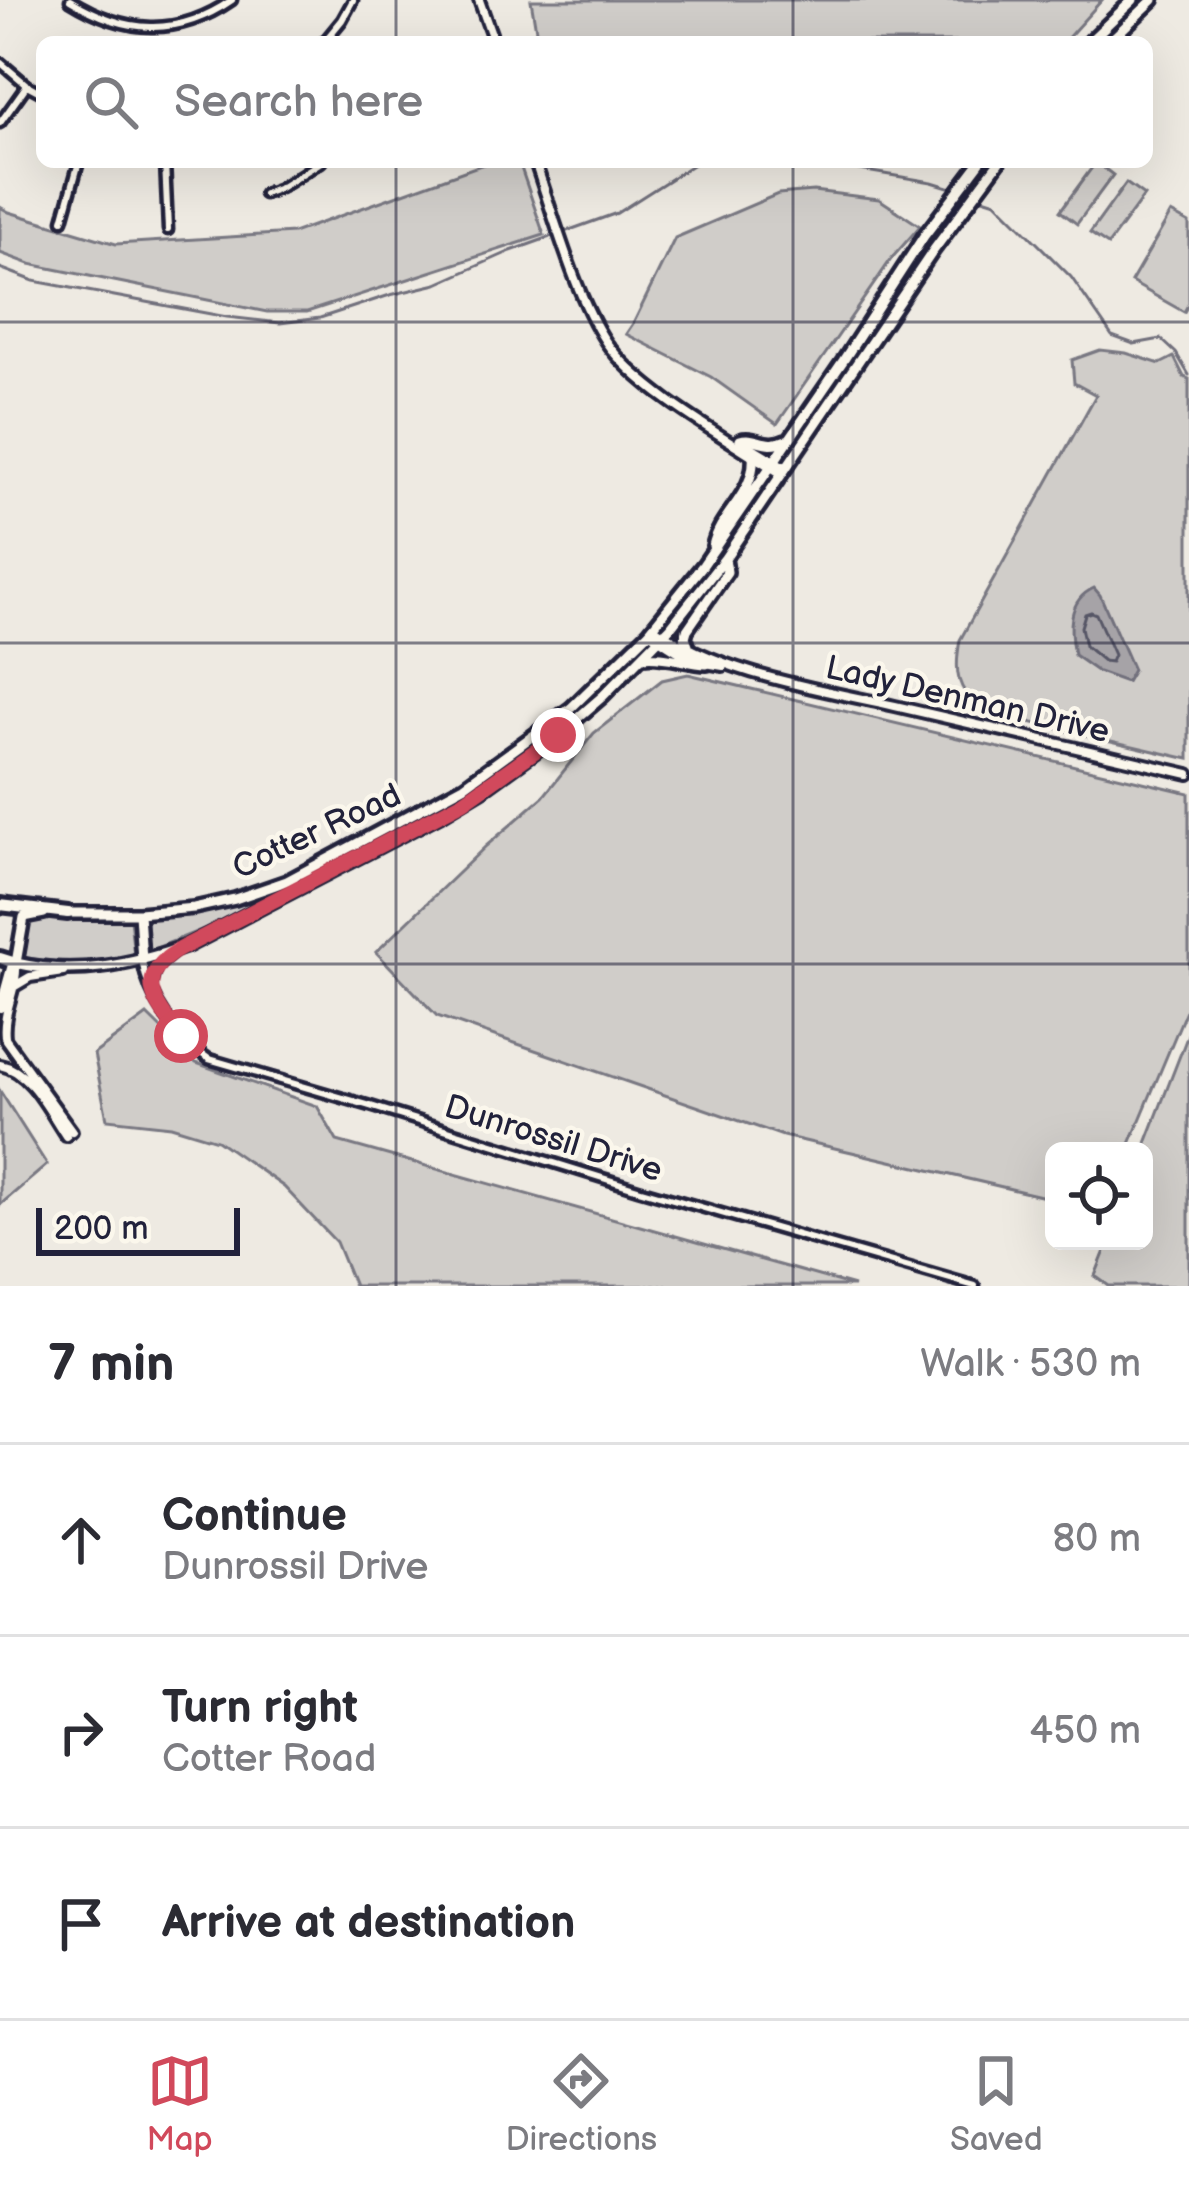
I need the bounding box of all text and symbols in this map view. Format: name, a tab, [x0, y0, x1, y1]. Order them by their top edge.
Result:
search box	[36, 36, 1153, 168]
icon: search	[78, 69, 144, 135]
text: Search here	[174, 75, 423, 130]
street label: Lady Denman Drive	[822, 648, 1113, 752]
route end	[531, 708, 585, 762]
street label: Cotter Road	[226, 775, 407, 888]
route start	[154, 1009, 208, 1063]
street label: Dunrossil Drive	[440, 1087, 667, 1191]
map controls	[1045, 1142, 1153, 1250]
button: locate	[1045, 1142, 1153, 1250]
scale bar	[36, 1202, 240, 1255]
text: 200 m	[54, 1209, 148, 1249]
text: 7 min	[48, 1334, 174, 1395]
text: Walk · 530 m	[920, 1341, 1141, 1388]
text: Continue	[162, 1489, 347, 1544]
icon: ahead	[48, 1507, 114, 1573]
text: 80 m	[1053, 1516, 1141, 1563]
text: Dunrossil Drive	[162, 1544, 428, 1591]
text: Turn right	[162, 1681, 358, 1736]
icon: right	[48, 1699, 114, 1765]
text: 450 m	[1029, 1708, 1141, 1755]
text: Cotter Road	[162, 1736, 376, 1783]
icon: arrive	[48, 1891, 114, 1957]
text: Arrive at destination	[162, 1896, 575, 1951]
tab: Map	[146, 2048, 213, 2160]
tab: Directions	[505, 2048, 657, 2160]
tab: Saved	[950, 2048, 1043, 2160]

